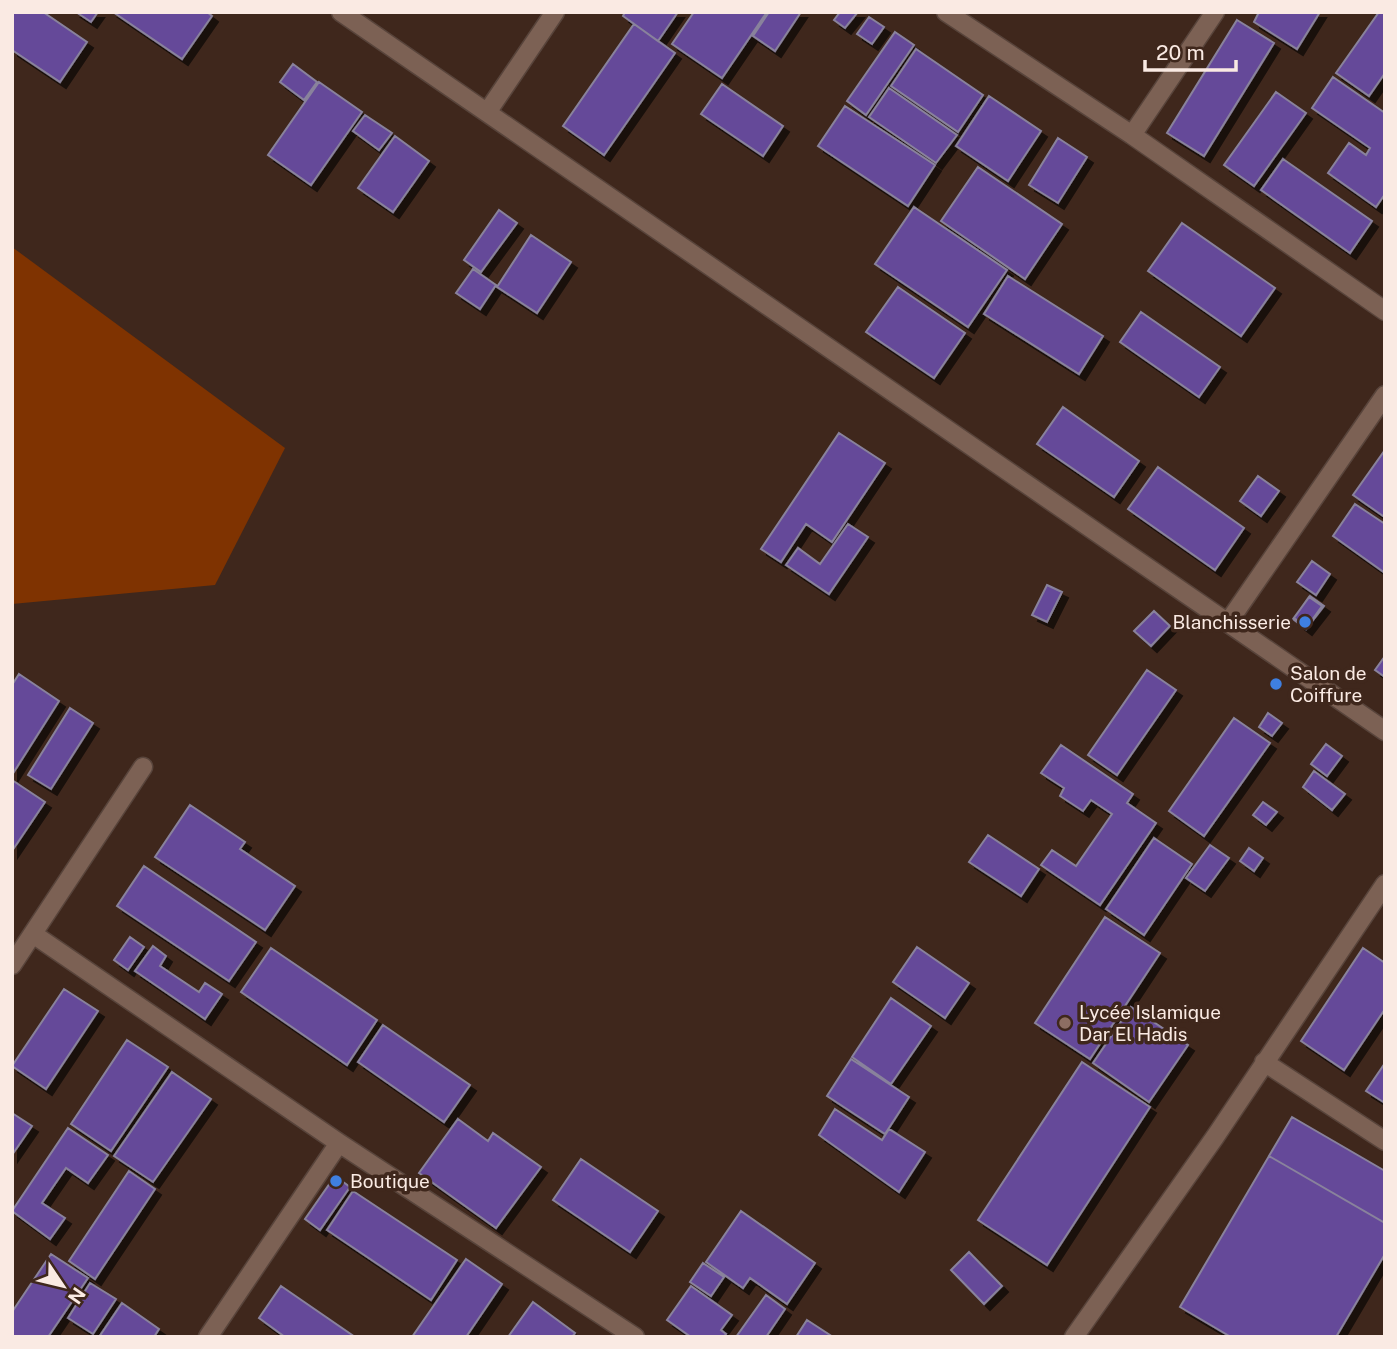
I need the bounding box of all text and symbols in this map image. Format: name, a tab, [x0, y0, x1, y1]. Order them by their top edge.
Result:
scale bar	[1145, 28, 1236, 72]
text: 20 m	[1156, 40, 1205, 65]
place label: Blanchisserie	[1172, 611, 1291, 633]
marker: Blanchisserie	[1297, 614, 1313, 630]
place label: Salon de Coiffure	[1290, 662, 1367, 706]
marker: Salon de Coiffure	[1268, 676, 1284, 692]
place label: Lycée Islamique Dar El Hadis	[1079, 1001, 1221, 1045]
marker: Lycée Islamique Dar El Hadis	[1057, 1015, 1073, 1031]
place label: Boutique	[350, 1170, 430, 1192]
marker: Boutique	[328, 1173, 344, 1189]
north arrow	[28, 1251, 98, 1321]
text: N	[64, 1283, 90, 1308]

